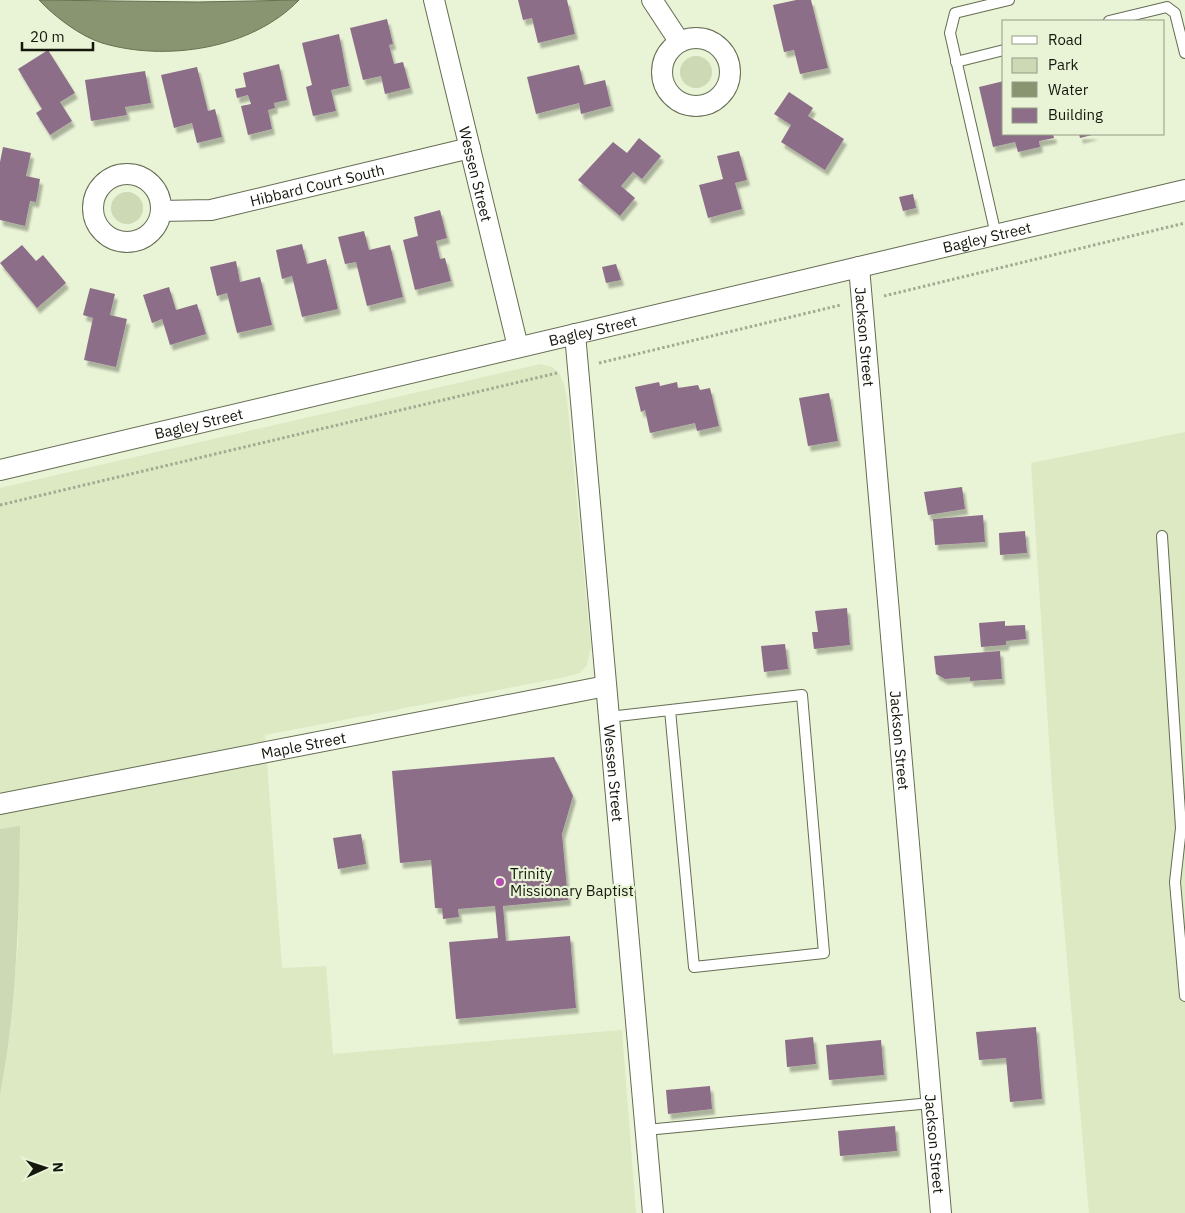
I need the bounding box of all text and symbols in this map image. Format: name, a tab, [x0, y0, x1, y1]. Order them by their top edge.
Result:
scale bar	[22, 20, 94, 52]
legend	[1002, 20, 1165, 135]
text: 20 m	[30, 27, 65, 46]
text: Road	[1048, 30, 1083, 49]
text: Park	[1048, 55, 1078, 74]
text: Water	[1048, 80, 1089, 99]
text: Building	[1048, 105, 1103, 124]
street label: Wessen Street	[455, 124, 497, 224]
street label: Hibbard Court South	[248, 159, 386, 210]
street label: Bagley Street	[941, 217, 1033, 256]
street label: Jackson Street	[851, 286, 879, 387]
street label: Bagley Street	[547, 310, 639, 350]
street label: Bagley Street	[152, 403, 245, 443]
street label: Jackson Street	[886, 690, 914, 791]
street label: Wessen Street	[600, 724, 628, 823]
street label: Maple Street	[259, 727, 347, 762]
place label: Trinity Missionary Baptist	[510, 864, 634, 900]
marker: Trinity Missionary Baptist	[494, 876, 506, 888]
street label: Jackson Street	[921, 1093, 949, 1194]
north arrow	[20, 1143, 70, 1193]
text: N	[49, 1162, 67, 1173]

